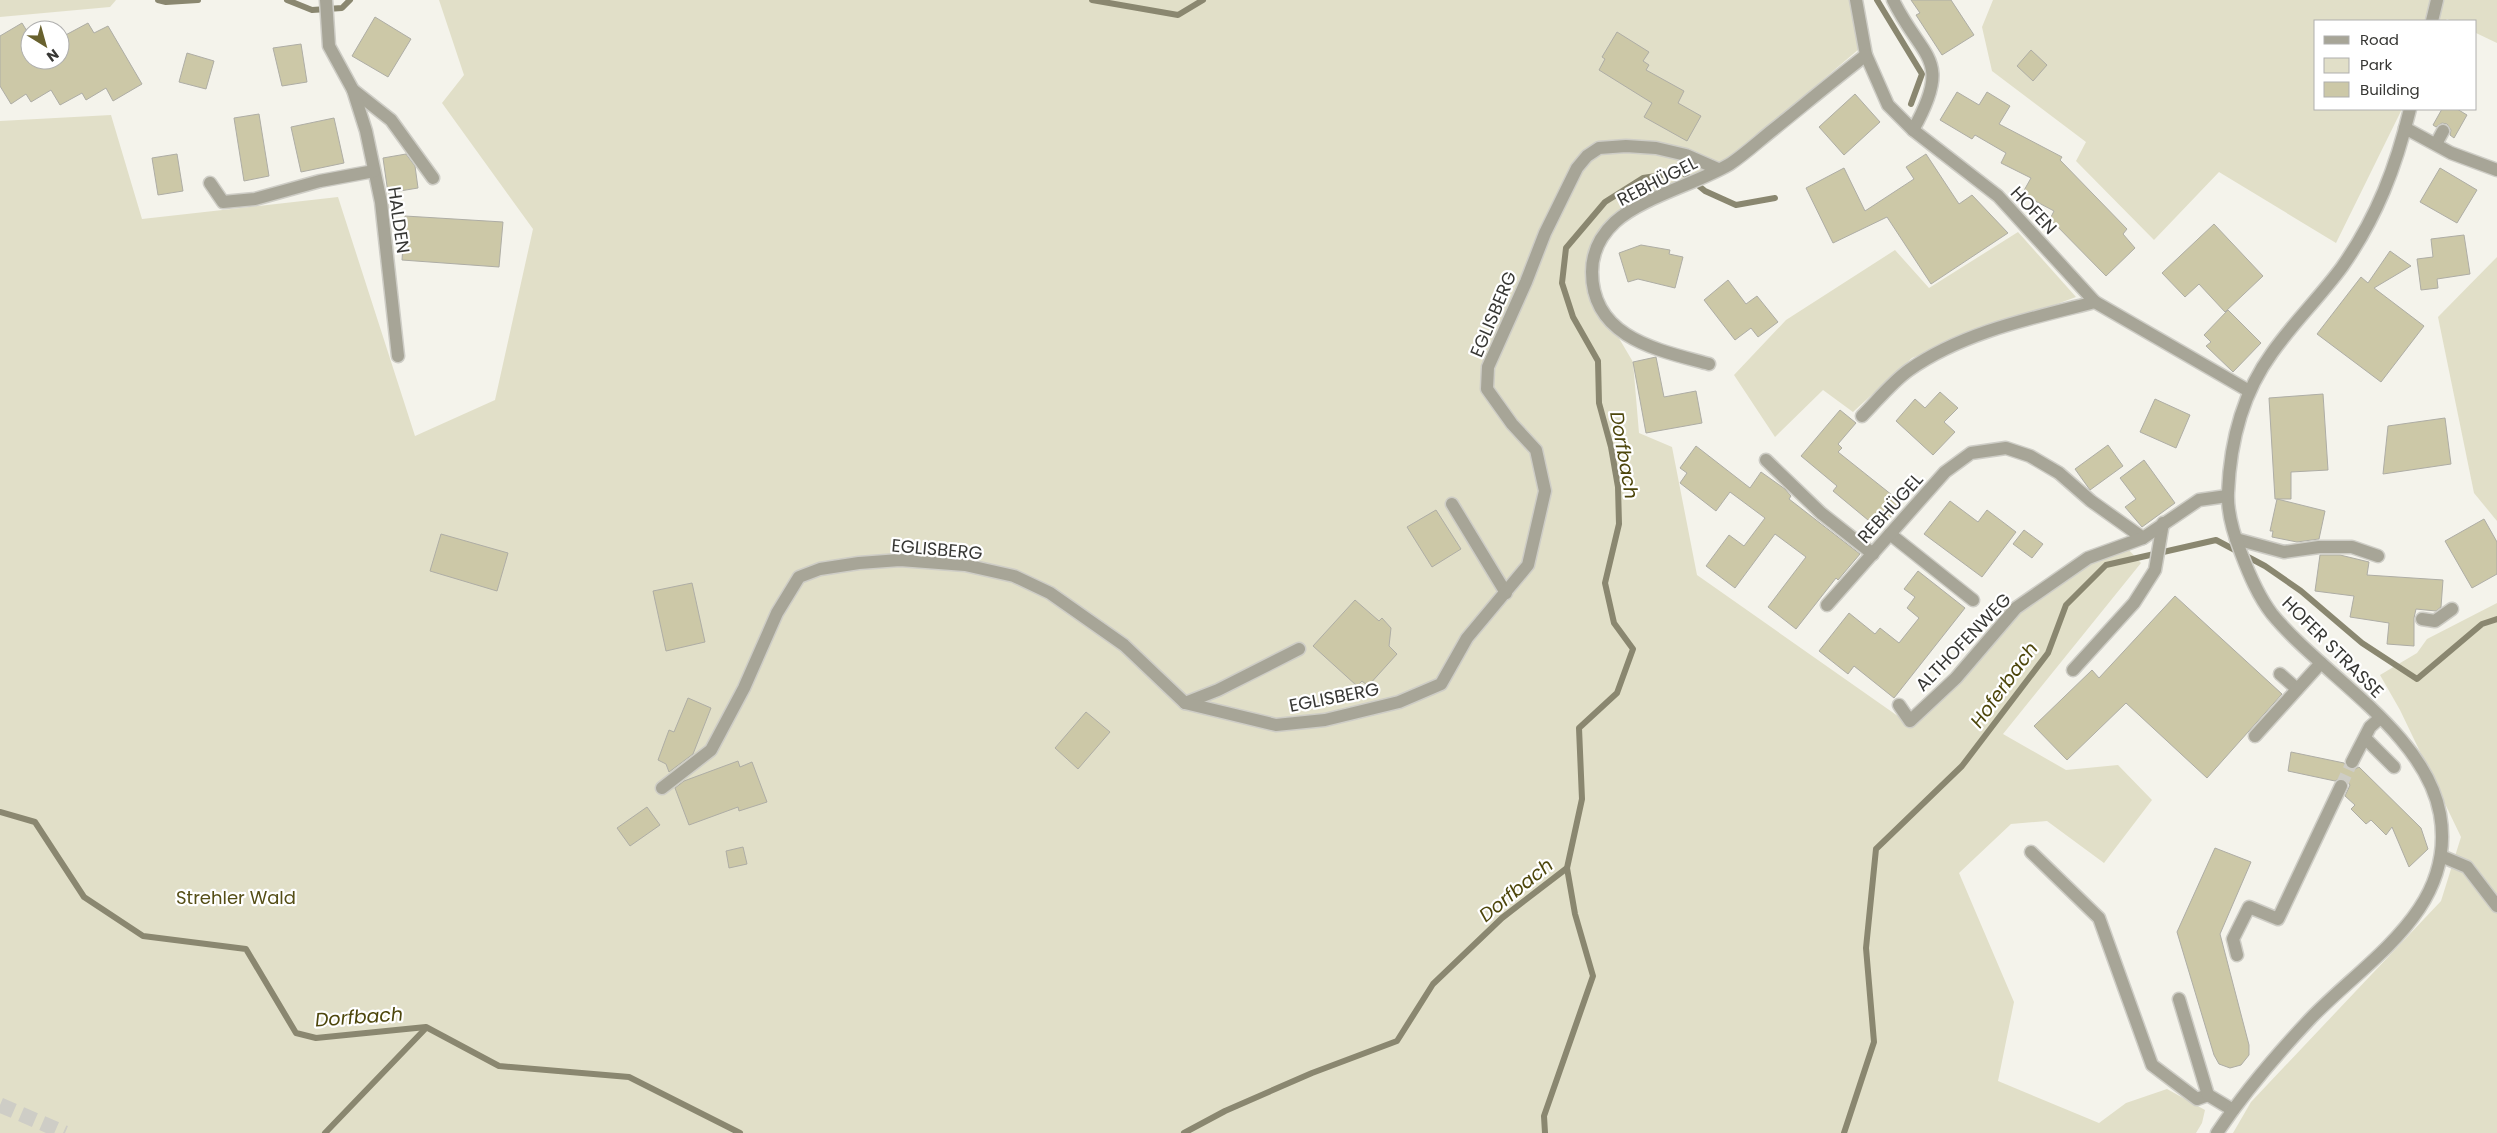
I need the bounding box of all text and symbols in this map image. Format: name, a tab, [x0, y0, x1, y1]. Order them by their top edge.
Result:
north arrow	[20, 20, 70, 70]
legend	[2314, 20, 2477, 110]
text: Road	[2360, 29, 2399, 50]
text: N	[43, 44, 63, 67]
text: Park	[2360, 54, 2392, 75]
text: Building	[2360, 79, 2420, 100]
street label: REBHÜGEL	[1613, 150, 1702, 212]
street label: HOFEN	[2005, 180, 2063, 240]
street label: HALDEN	[382, 185, 416, 255]
street label: EGLISBERG	[1464, 267, 1522, 361]
water label: Dorfbach	[1603, 409, 1645, 501]
street label: REBHÜGEL	[1852, 467, 1928, 549]
street label: EGLISBERG	[890, 533, 984, 565]
street label: ALTHOFENWEG	[1910, 587, 2016, 697]
street label: HOFER STRASSE	[2277, 591, 2389, 703]
water label: Hoferbach	[1964, 637, 2044, 733]
street label: EGLISBERG	[1287, 676, 1381, 718]
water label: Dorfbach	[1473, 852, 1559, 928]
park label: Strehler Wald	[176, 885, 296, 910]
water label: Dorfbach	[314, 1000, 404, 1034]

